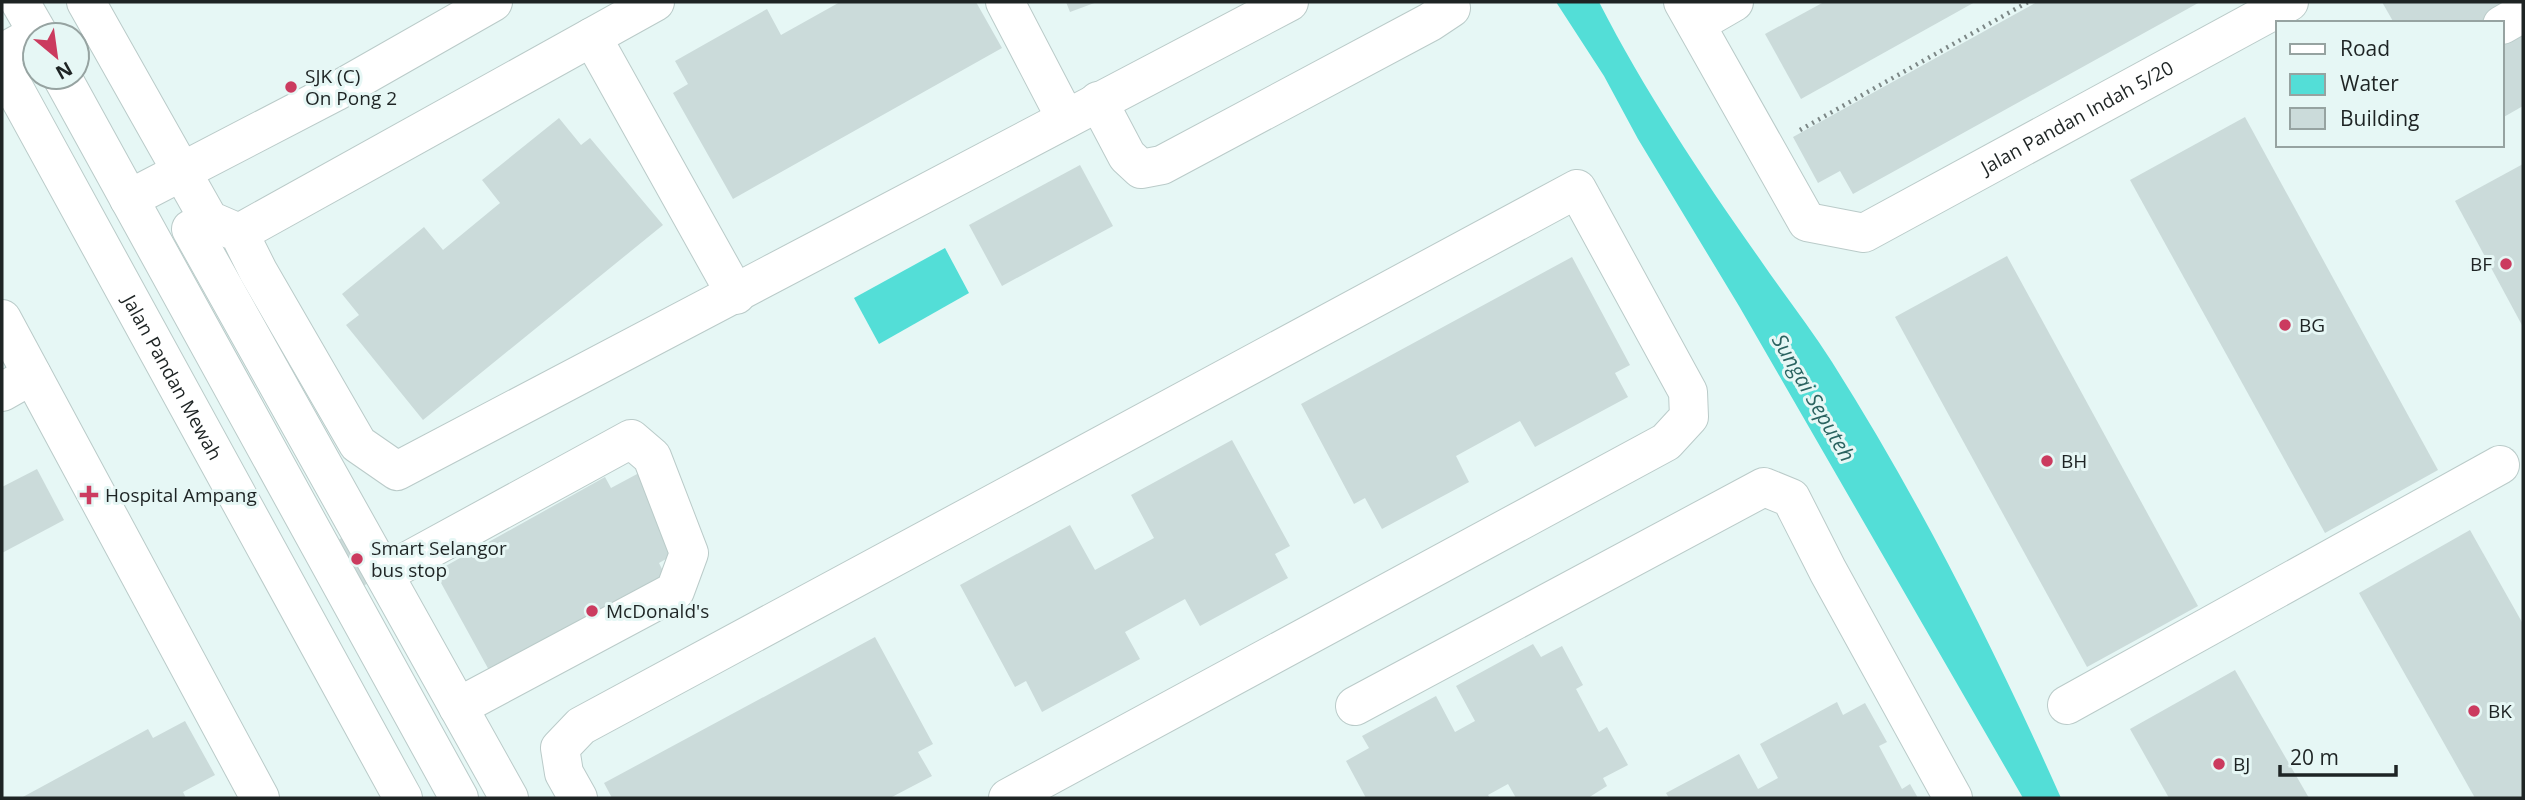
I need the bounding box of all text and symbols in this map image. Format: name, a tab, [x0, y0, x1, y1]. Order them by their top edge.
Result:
north arrow	[21, 21, 91, 91]
legend	[2276, 21, 2504, 147]
text: Road	[2340, 34, 2390, 62]
street label: Jalan Pandan Indah 5/20	[1974, 54, 2178, 181]
text: N	[51, 56, 77, 86]
place label: SJK (C) On Pong 2	[305, 63, 397, 111]
text: Water	[2340, 69, 2399, 97]
marker: SJK (C) On Pong 2	[283, 79, 299, 95]
text: Building	[2340, 104, 2419, 132]
place label: BF	[2470, 251, 2492, 277]
marker: BF	[2498, 256, 2514, 272]
street label: Jalan Pandan Mewah	[116, 288, 228, 465]
place label: BG	[2299, 312, 2325, 338]
marker: BG	[2277, 317, 2293, 333]
water label: Sungai Seputeh	[1766, 329, 1862, 466]
place label: BH	[2061, 448, 2087, 474]
marker: BH	[2039, 453, 2055, 469]
place label: Hospital Ampang	[105, 482, 257, 508]
marker: Hospital Ampang	[79, 485, 99, 505]
place label: Smart Selangor bus stop	[371, 535, 507, 583]
marker: Smart Selangor bus stop	[349, 551, 365, 567]
place label: McDonald's	[606, 598, 709, 624]
marker: McDonald's	[584, 603, 600, 619]
place label: BK	[2488, 698, 2512, 724]
marker: BK	[2466, 703, 2482, 719]
scale bar	[2280, 734, 2396, 778]
text: 20 m	[2290, 743, 2339, 771]
place label: BJ	[2233, 751, 2250, 777]
marker: BJ	[2211, 756, 2227, 772]

